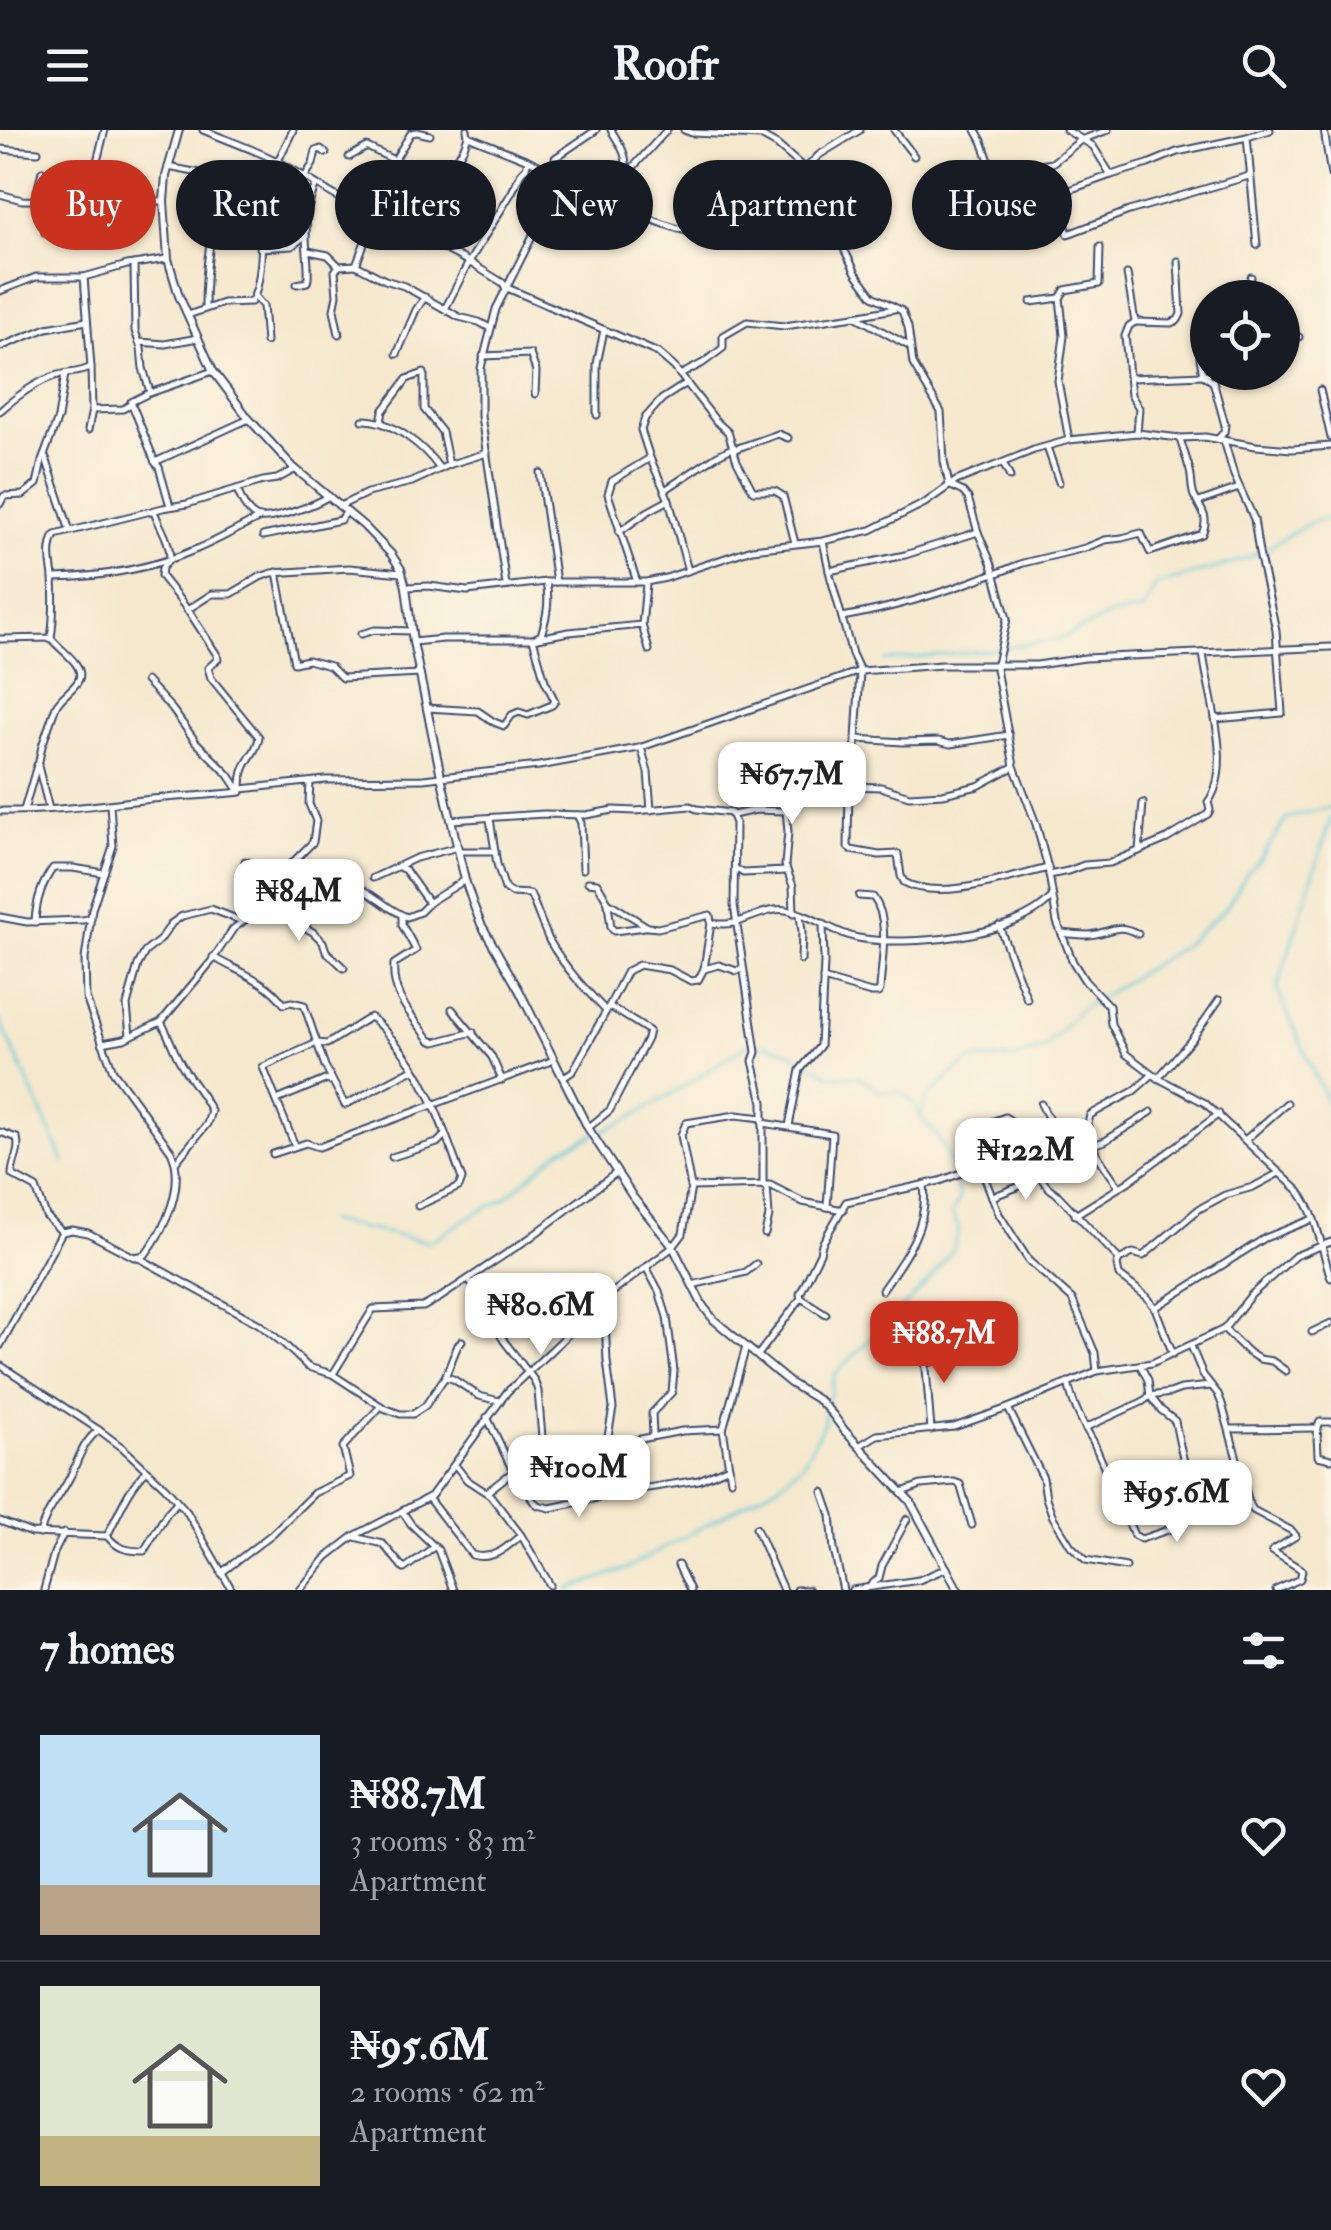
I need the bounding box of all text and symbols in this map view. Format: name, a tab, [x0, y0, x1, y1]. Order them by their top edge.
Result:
text: Roofr	[612, 37, 719, 93]
icon: menu	[40, 38, 95, 93]
icon: search	[1236, 38, 1291, 93]
chip: Buy	[30, 160, 156, 250]
chip: Rent	[176, 160, 315, 250]
chip: Filters	[335, 160, 496, 250]
chip: New	[516, 160, 653, 250]
chip: Apartment	[673, 160, 892, 250]
chip: House	[912, 160, 1072, 250]
map controls	[1190, 280, 1300, 390]
button: locate	[1190, 280, 1300, 390]
pin: ₦67.7M	[711, 742, 873, 827]
text: ₦67.7M	[740, 754, 844, 794]
pin: ₦84M	[240, 859, 358, 944]
text: ₦84M	[256, 871, 342, 911]
pin: ₦122M	[956, 1118, 1096, 1203]
text: ₦122M	[977, 1130, 1075, 1170]
pin: ₦80.6M	[460, 1273, 622, 1358]
text: ₦80.6M	[487, 1285, 595, 1325]
pin: ₦88.7M	[863, 1301, 1025, 1386]
text: ₦88.7M	[892, 1313, 996, 1353]
pin: ₦100M	[509, 1435, 649, 1520]
text: ₦100M	[530, 1447, 628, 1487]
pin: ₦95.6M	[1096, 1460, 1258, 1545]
text: ₦95.6M	[1124, 1472, 1230, 1512]
icon: filters	[1236, 1623, 1291, 1678]
text: 7 homes	[40, 1624, 175, 1676]
text: ₦88.7M	[350, 1769, 486, 1821]
icon: home	[120, 1775, 240, 1895]
icon: heart	[1236, 1808, 1291, 1863]
text: 3 rooms · 83 m²	[350, 1821, 535, 1861]
text: Apartment	[350, 1861, 487, 1901]
text: ₦95.6M	[350, 2020, 490, 2072]
icon: home	[120, 2026, 240, 2146]
icon: heart	[1236, 2059, 1291, 2114]
text: 2 rooms · 62 m²	[350, 2072, 544, 2112]
text: Apartment	[350, 2112, 487, 2152]

